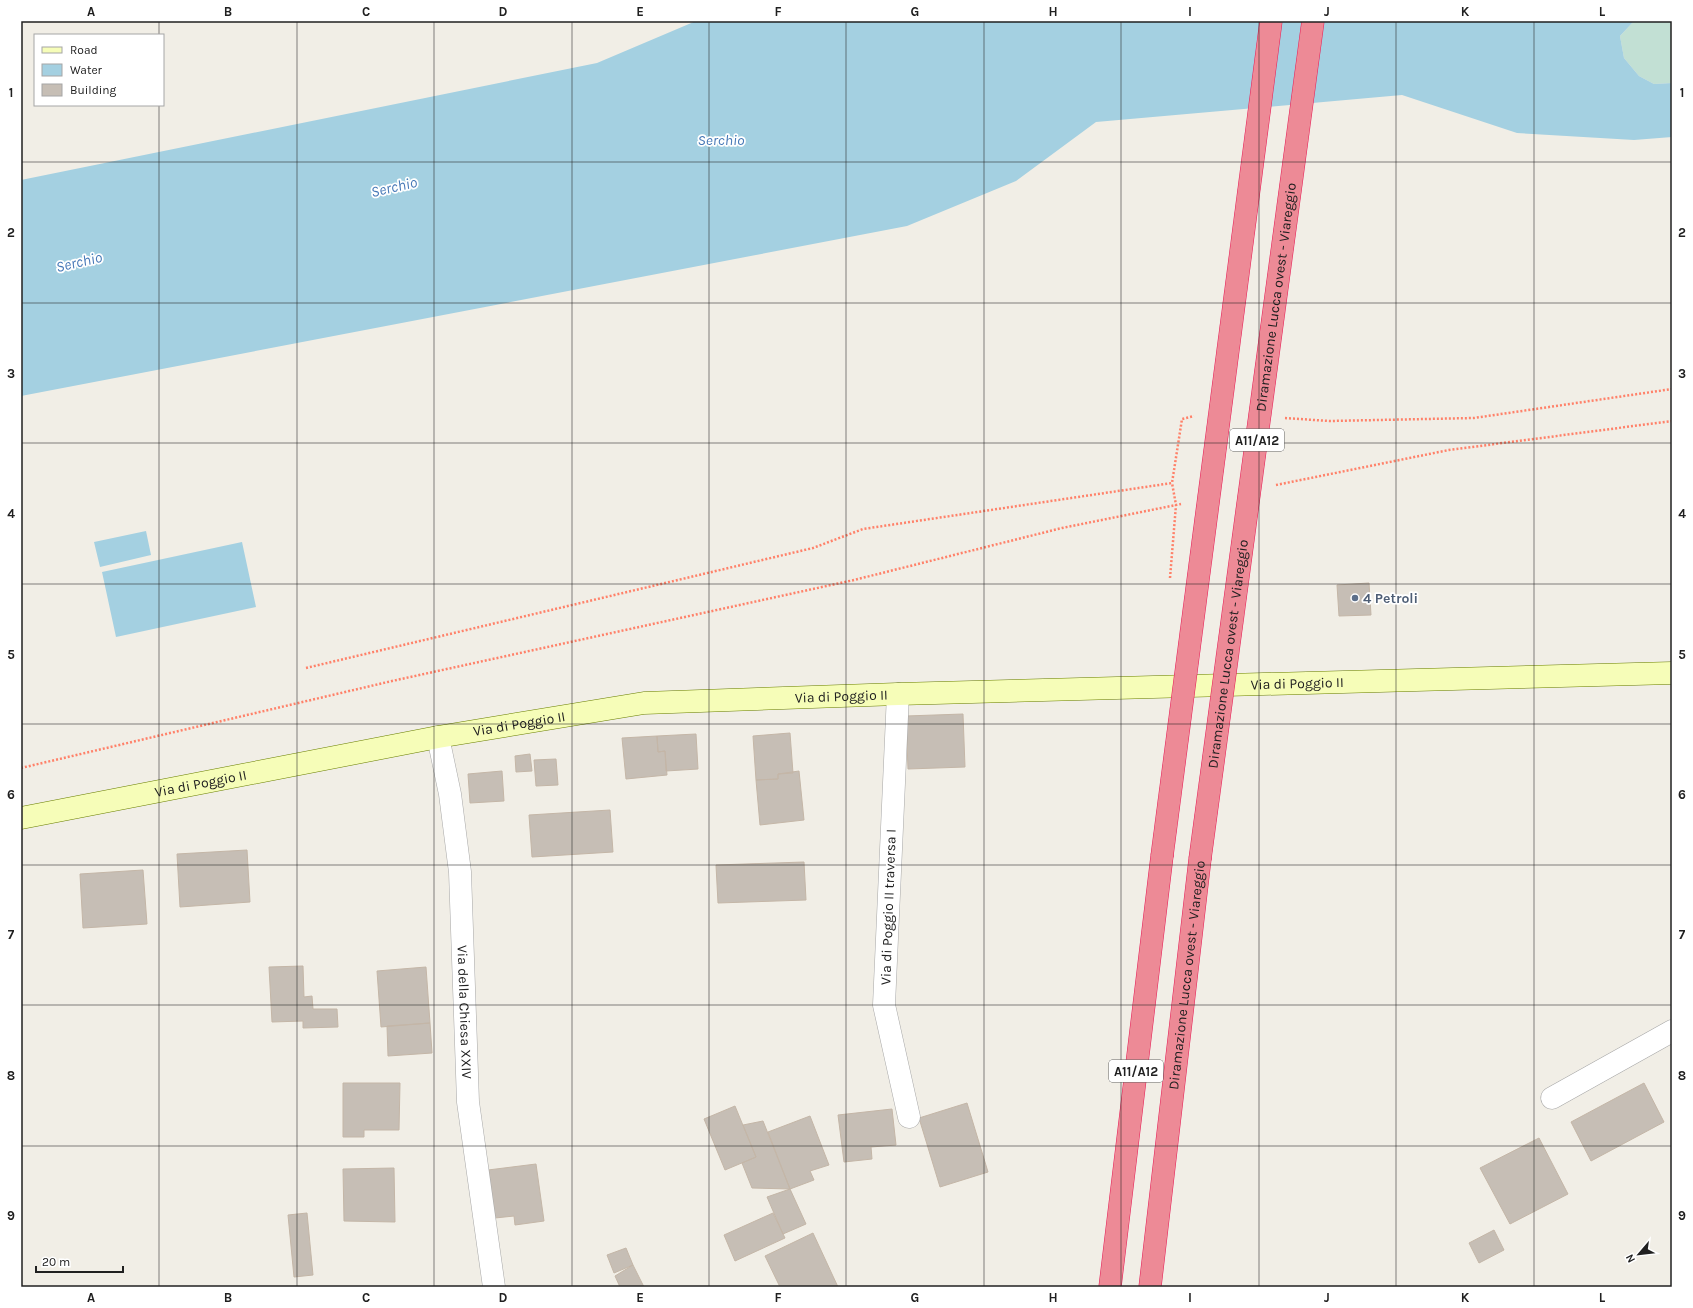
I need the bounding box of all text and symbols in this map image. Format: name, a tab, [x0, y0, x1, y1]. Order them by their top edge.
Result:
text: A	[87, 4, 95, 19]
text: B	[224, 4, 232, 19]
text: C	[362, 4, 370, 19]
text: D	[499, 4, 508, 19]
text: E	[636, 4, 644, 19]
text: F	[774, 4, 782, 19]
text: G	[911, 4, 919, 19]
text: H	[1048, 4, 1058, 19]
text: I	[1188, 4, 1192, 19]
text: J	[1324, 4, 1330, 19]
text: K	[1461, 4, 1470, 19]
text: L	[1599, 4, 1606, 19]
legend	[34, 34, 164, 106]
text: Road	[70, 43, 98, 57]
text: Water	[70, 63, 103, 77]
text: Building	[70, 83, 117, 97]
text: 1	[9, 85, 13, 100]
text: 1	[1680, 85, 1684, 100]
water label: Serchio	[698, 131, 745, 149]
water label: Serchio	[369, 173, 419, 201]
street label: Diramazione Lucca ovest - Viareggio	[1252, 182, 1300, 413]
text: 2	[7, 225, 15, 240]
text: 2	[1678, 225, 1686, 240]
water label: Serchio	[54, 248, 104, 276]
text: 3	[7, 366, 15, 381]
text: 3	[1678, 366, 1686, 381]
road number: A11/A12	[1230, 429, 1284, 451]
text: 4	[7, 506, 15, 521]
text: 4	[1678, 506, 1686, 521]
street label: Diramazione Lucca ovest - Viareggio	[1204, 538, 1252, 769]
place label: 4 Petroli	[1363, 590, 1418, 607]
marker: 4 Petroli	[1350, 593, 1360, 603]
text: 5	[7, 647, 15, 662]
text: 5	[1678, 647, 1686, 662]
street label: Via di Poggio II	[1250, 674, 1344, 693]
street label: Via di Poggio II	[794, 686, 888, 707]
street label: Via di Poggio II	[472, 708, 567, 740]
street label: Via di Poggio II	[153, 766, 248, 801]
text: 6	[7, 787, 15, 802]
text: 6	[1678, 787, 1686, 802]
street label: Via di Poggio II traversa I	[877, 829, 900, 985]
street label: Diramazione Lucca ovest - Viareggio	[1165, 860, 1209, 1091]
text: 7	[8, 927, 15, 942]
text: 7	[1679, 927, 1686, 942]
street label: Via della Chiesa XXIV	[454, 945, 475, 1079]
road number: A11/A12	[1109, 1060, 1163, 1082]
text: 8	[7, 1068, 15, 1083]
text: 8	[1678, 1068, 1686, 1083]
text: 9	[7, 1208, 15, 1223]
text: 9	[1678, 1208, 1686, 1223]
north arrow	[1619, 1234, 1659, 1274]
scale bar	[36, 1248, 123, 1274]
text: N	[1623, 1252, 1638, 1265]
text: 20 m	[42, 1255, 70, 1269]
text: A	[87, 1290, 95, 1305]
text: B	[224, 1290, 232, 1305]
text: C	[362, 1290, 370, 1305]
text: D	[499, 1290, 508, 1305]
text: E	[636, 1290, 644, 1305]
text: F	[774, 1290, 782, 1305]
text: G	[911, 1290, 919, 1305]
text: H	[1048, 1290, 1058, 1305]
text: I	[1188, 1290, 1192, 1305]
text: J	[1324, 1290, 1330, 1305]
text: K	[1461, 1290, 1470, 1305]
text: L	[1599, 1290, 1606, 1305]

